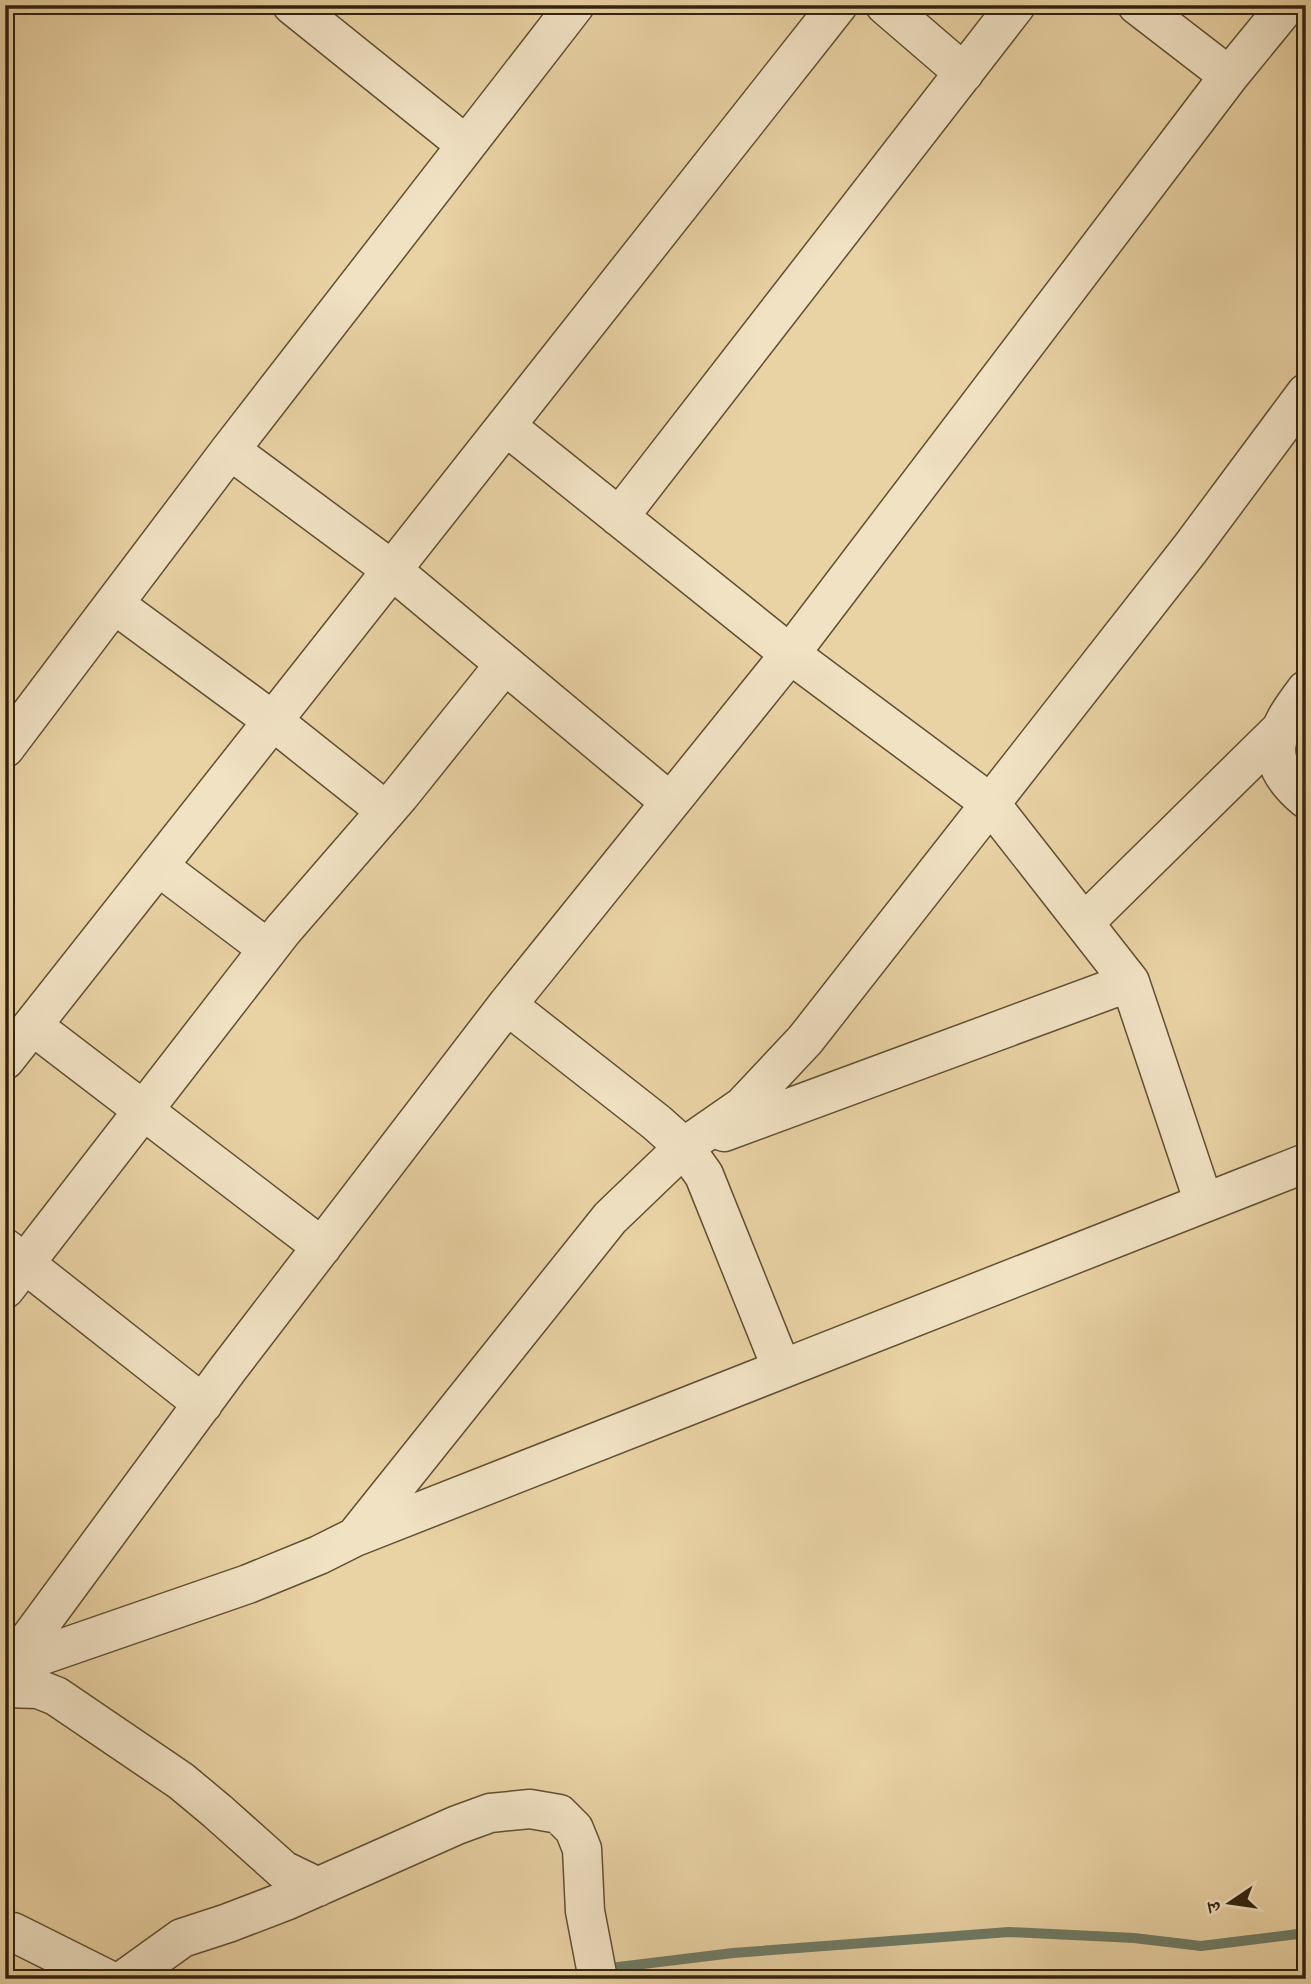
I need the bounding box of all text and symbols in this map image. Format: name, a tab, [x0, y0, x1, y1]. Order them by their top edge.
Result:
north arrow	[1196, 1868, 1266, 1938]
text: उ	[1205, 1898, 1227, 1915]

